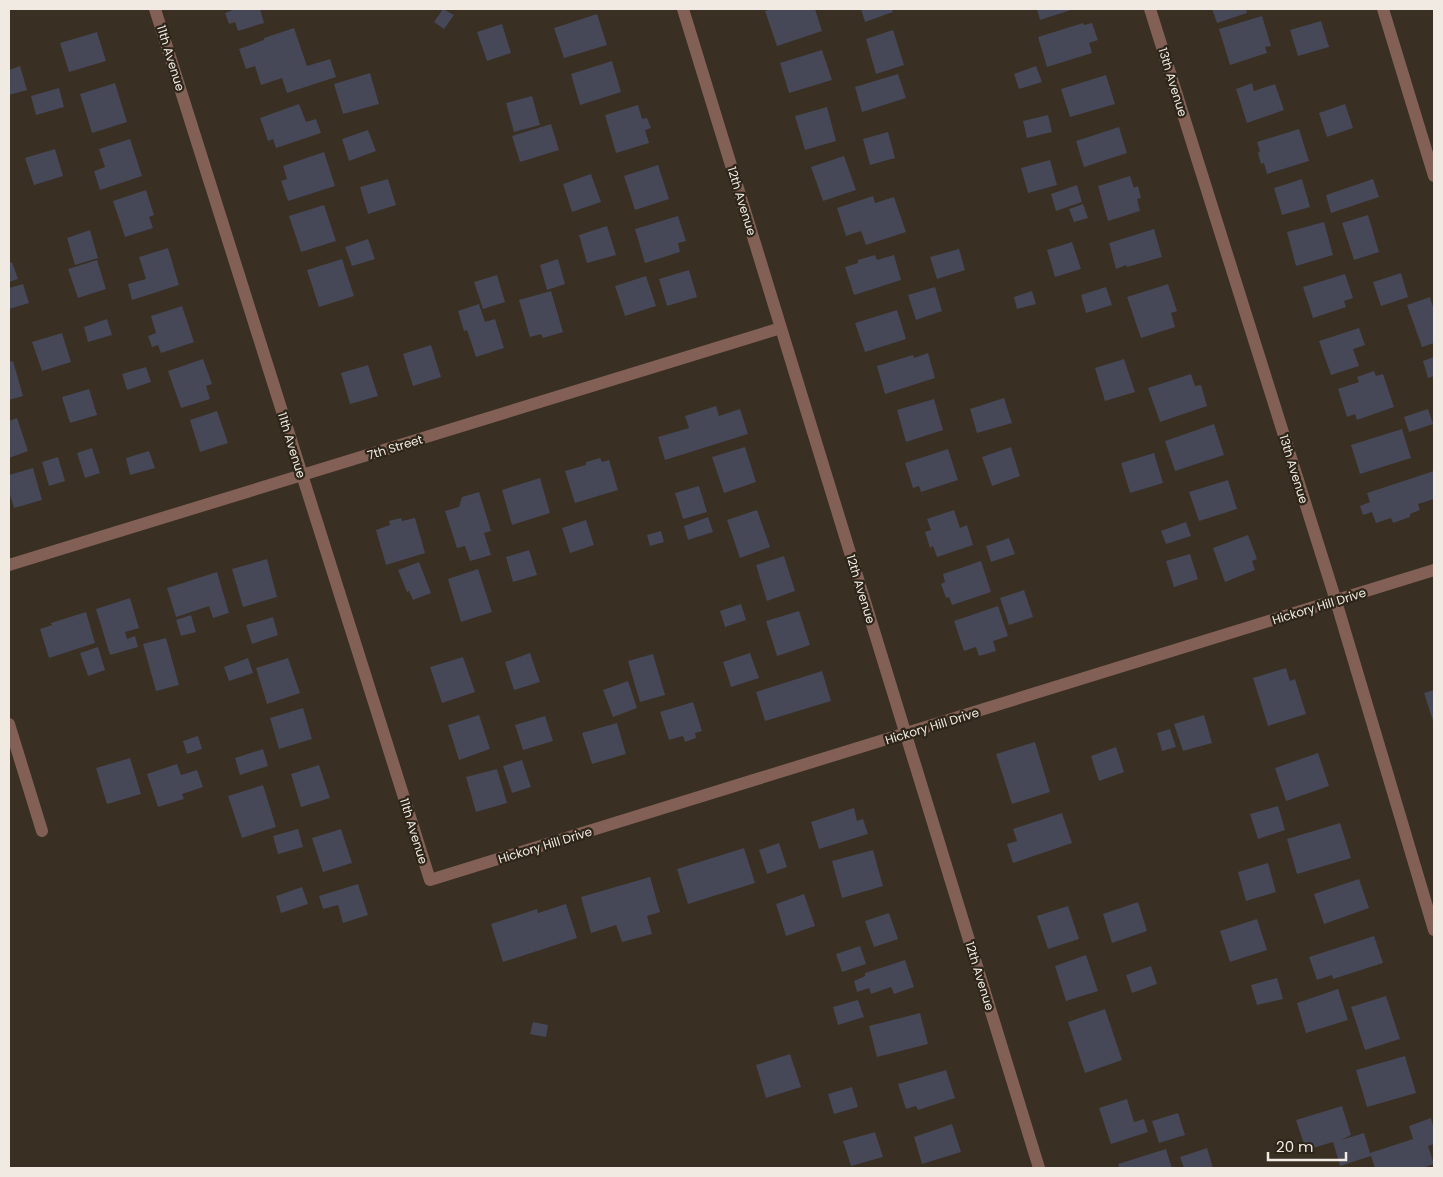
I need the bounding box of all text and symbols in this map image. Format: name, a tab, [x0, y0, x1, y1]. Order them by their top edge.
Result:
street label: 11th Avenue	[153, 23, 189, 93]
street label: 13th Avenue	[1154, 45, 1192, 119]
street label: 12th Avenue	[723, 165, 761, 237]
street label: 11th Avenue	[274, 410, 310, 480]
street label: 7th Street	[365, 431, 425, 463]
street label: 13th Avenue	[1275, 432, 1313, 506]
street label: 12th Avenue	[842, 553, 880, 625]
street label: Hickory Hill Drive	[1270, 584, 1368, 628]
street label: Hickory Hill Drive	[883, 704, 981, 748]
street label: 11th Avenue	[396, 796, 432, 866]
street label: Hickory Hill Drive	[496, 823, 594, 867]
street label: 12th Avenue	[961, 940, 999, 1012]
scale bar	[1268, 1130, 1346, 1162]
text: 20 m	[1276, 1136, 1314, 1157]

